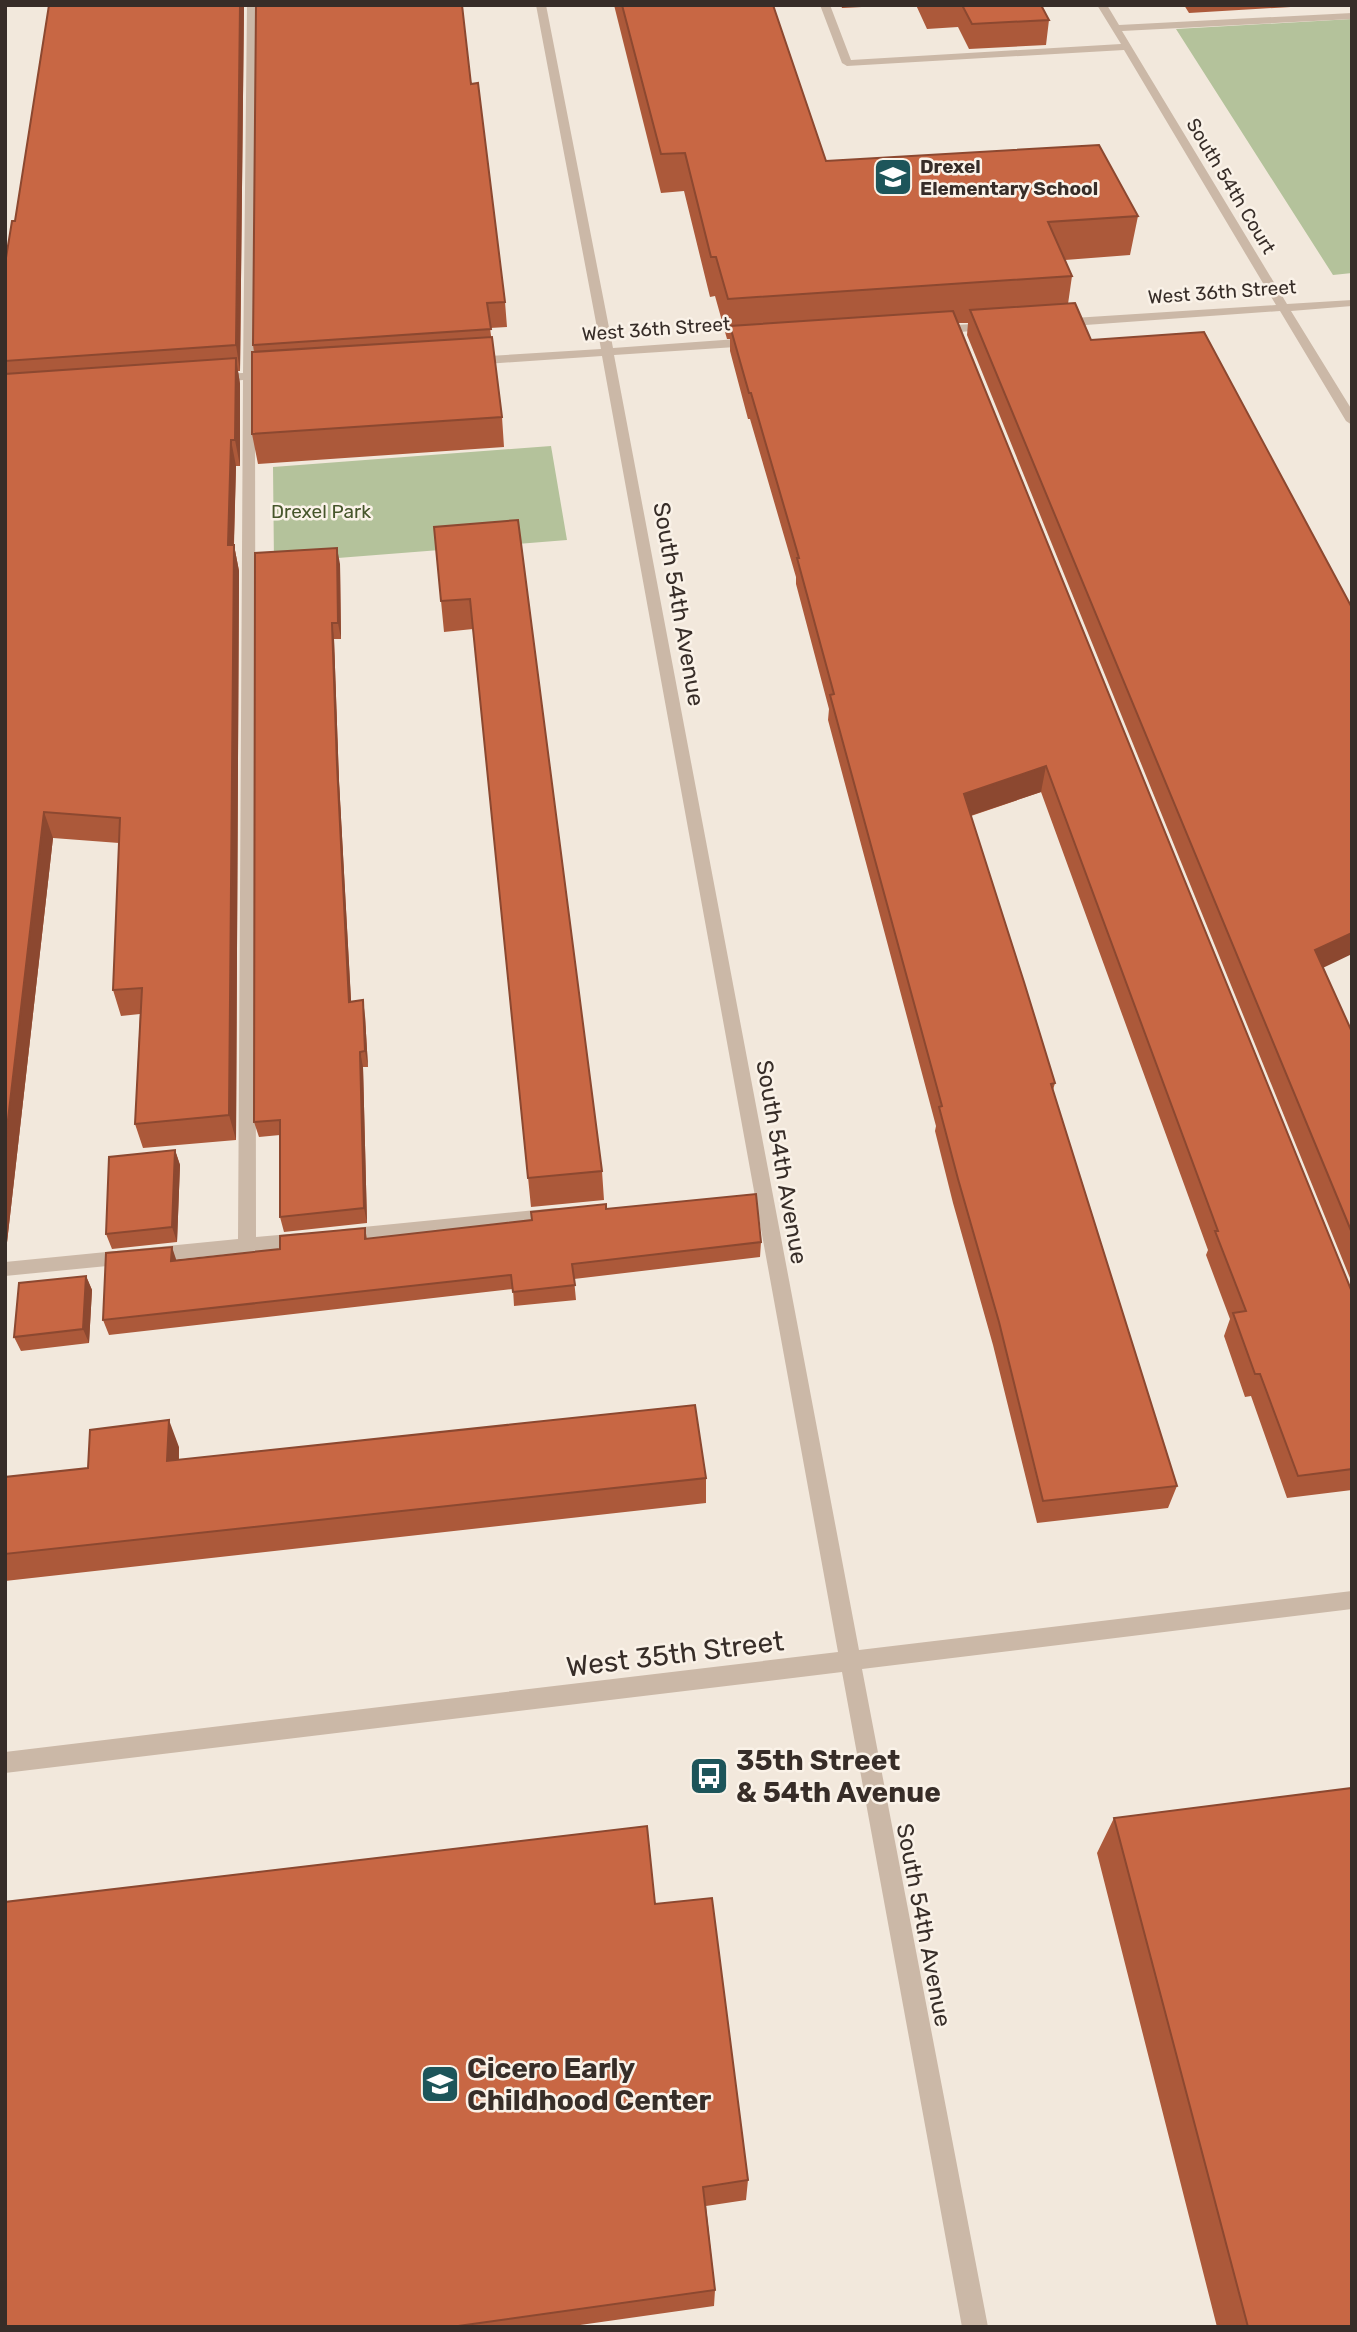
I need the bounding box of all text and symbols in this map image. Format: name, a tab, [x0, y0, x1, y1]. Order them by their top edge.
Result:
street label: South 54th Court	[1181, 114, 1281, 258]
place label: Drexel Elementary School	[920, 155, 1098, 200]
school or university icon: Drexel Elementary School	[872, 156, 914, 198]
street label: West 36th Street	[1147, 275, 1298, 309]
street label: West 36th Street	[581, 312, 732, 346]
park label: Drexel Park	[271, 500, 371, 523]
street label: South 54th Avenue	[647, 500, 711, 708]
street label: South 54th Avenue	[750, 1058, 814, 1266]
street label: West 35th Street	[564, 1624, 786, 1684]
place label: 35th Street & 54th Avenue	[736, 1744, 941, 1809]
bus stop icon: 35th Street & 54th Avenue	[688, 1755, 730, 1797]
street label: South 54th Avenue	[891, 1821, 957, 2029]
place label: Cicero Early Childhood Center	[467, 2052, 711, 2117]
school or university icon: Cicero Early Childhood Center	[419, 2063, 461, 2105]

